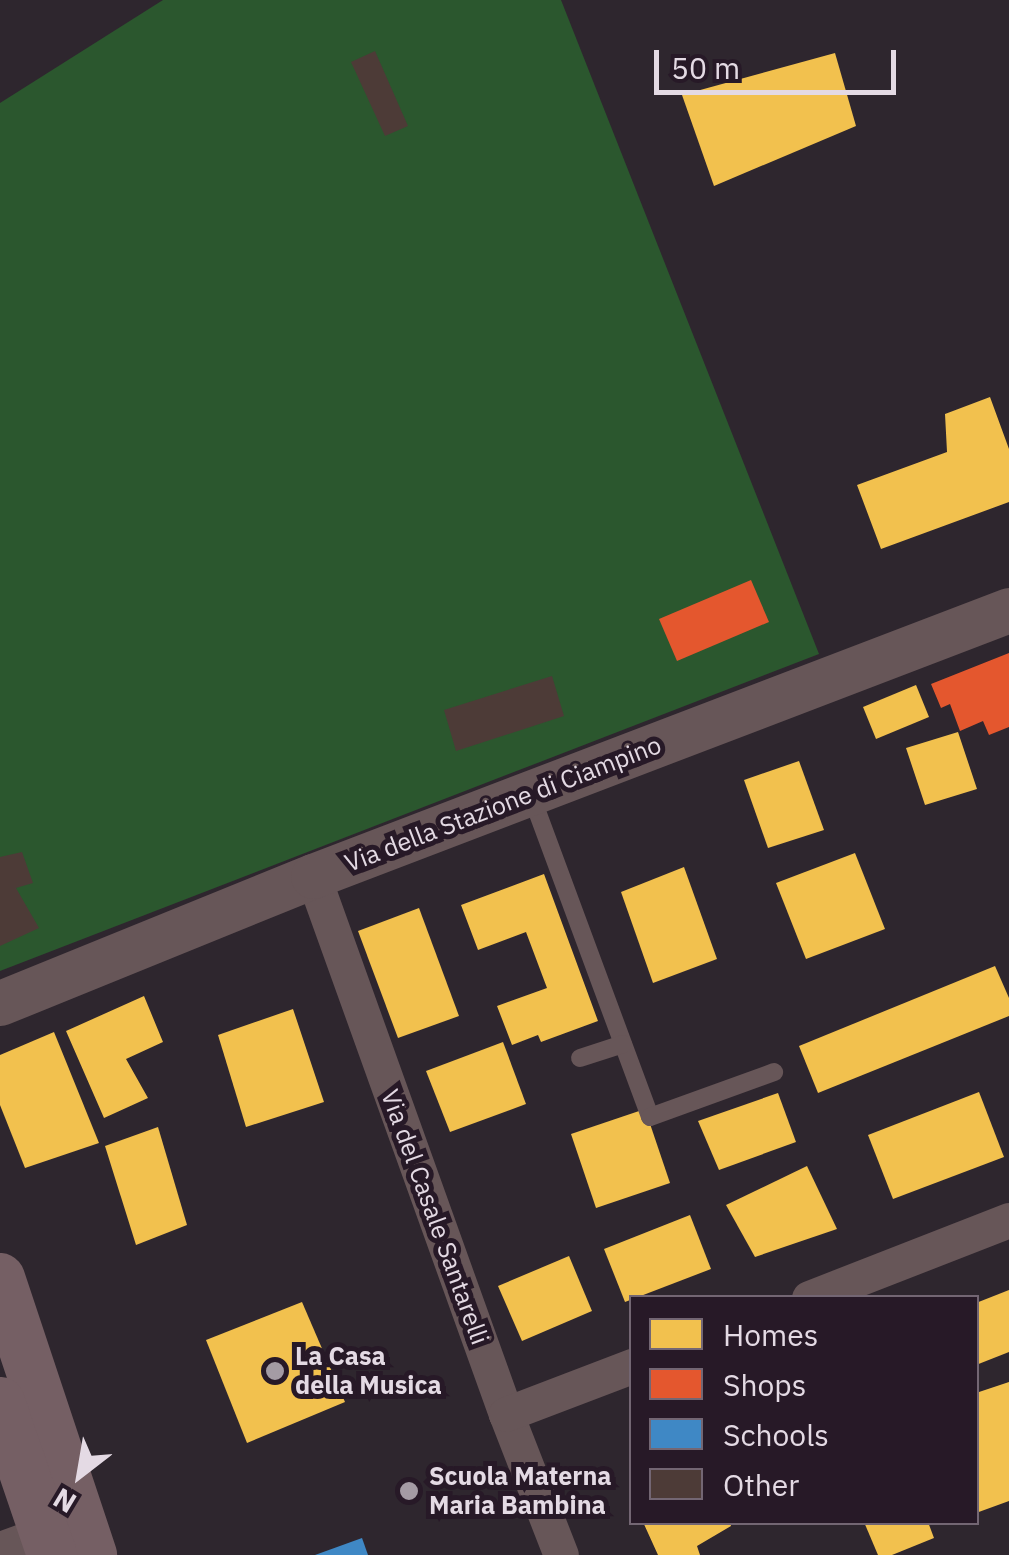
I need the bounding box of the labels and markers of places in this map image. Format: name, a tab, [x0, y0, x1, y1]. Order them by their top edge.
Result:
place label: La Casa della Musica	[295, 1342, 442, 1401]
marker: La Casa della Musica	[264, 1360, 286, 1382]
place label: Scuola Materna Maria Bambina	[429, 1462, 612, 1521]
marker: Scuola Materna Maria Bambina	[398, 1480, 420, 1502]

